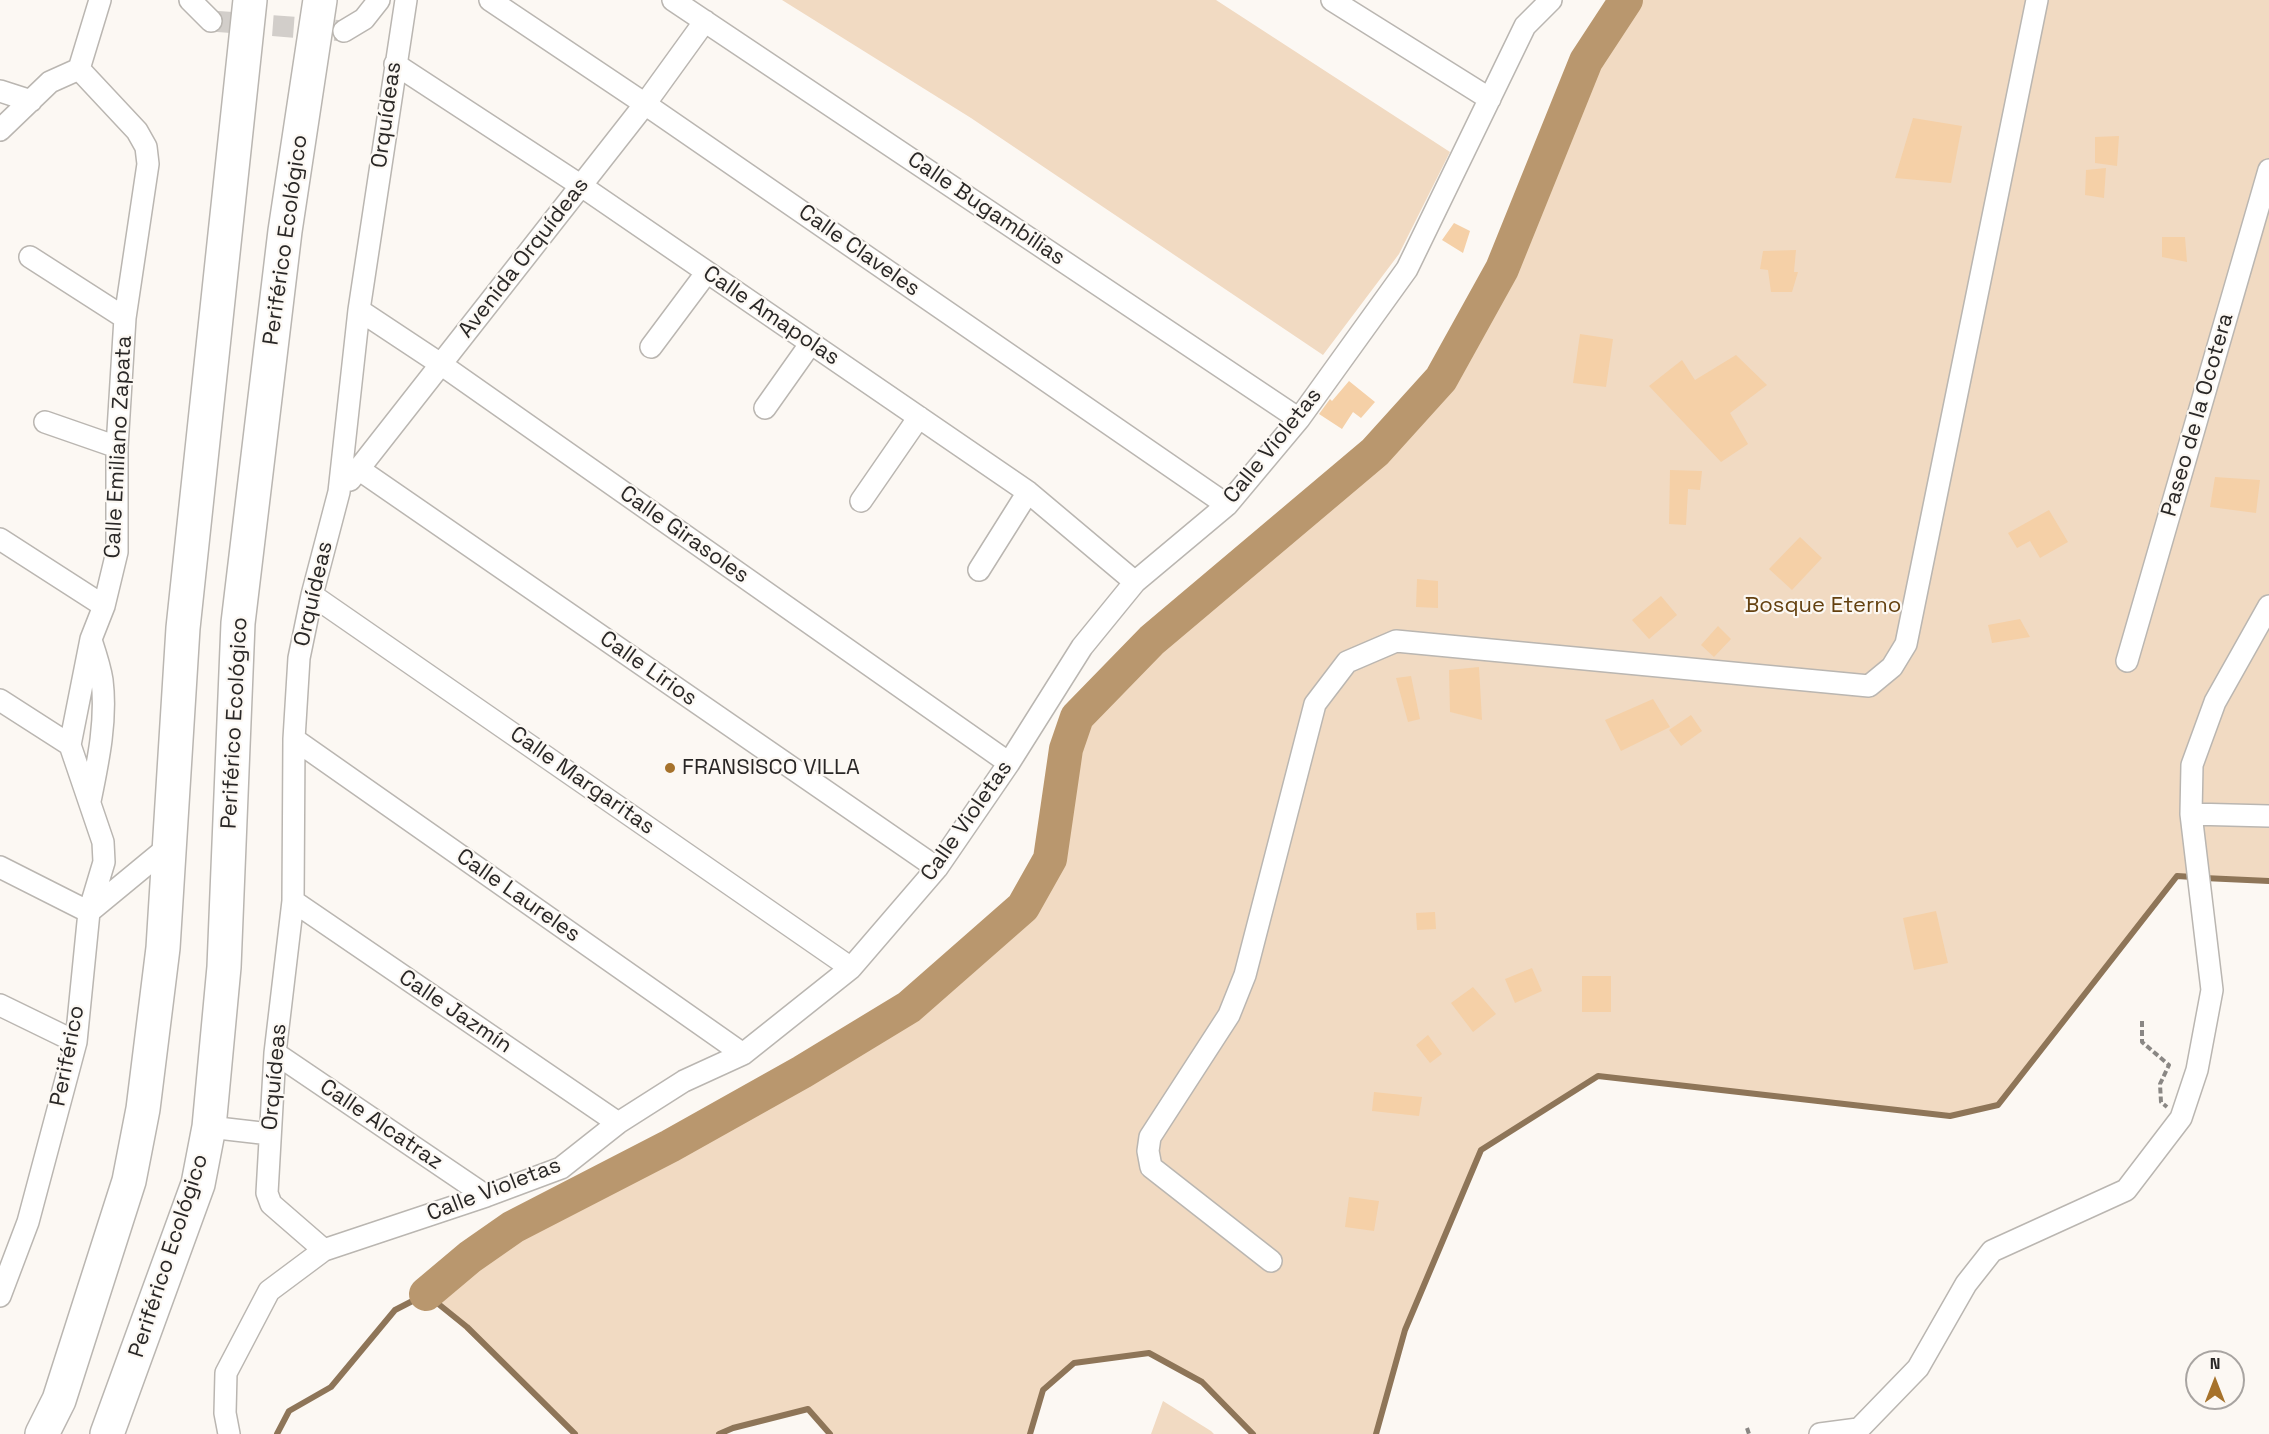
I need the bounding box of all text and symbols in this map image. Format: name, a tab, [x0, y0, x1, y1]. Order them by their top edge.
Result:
street label: Orquídeas	[366, 60, 408, 170]
street label: Periférico Ecológico	[258, 133, 314, 347]
street label: Calle Bugambilias	[902, 146, 1070, 272]
street label: Avenida Orquídeas	[453, 173, 595, 343]
street label: Calle Claveles	[793, 199, 925, 303]
street label: Calle Amapolas	[698, 261, 844, 371]
street label: Paseo de la Ocotera	[2156, 310, 2240, 520]
street label: Calle Emiliano Zapata	[100, 335, 138, 559]
street label: Calle Violetas	[1218, 383, 1328, 509]
street label: Calle Girasoles	[614, 481, 754, 589]
street label: Orquídeas	[289, 539, 339, 649]
park label: Bosque Eterno	[1745, 593, 1901, 619]
street label: Periférico Ecológico	[216, 616, 254, 830]
street label: Calle Lirios	[594, 626, 702, 712]
street label: Calle Margaritas	[505, 721, 659, 841]
place label: FRANSISCO VILLA	[682, 755, 860, 781]
street label: Calle Violetas	[916, 756, 1018, 886]
marker: FRANSISCO VILLA	[663, 761, 677, 775]
street label: Calle Laureles	[451, 844, 585, 948]
street label: Calle Jazmín	[393, 965, 517, 1059]
street label: Periférico	[45, 1003, 91, 1109]
street label: Orquídeas	[257, 1023, 293, 1131]
street label: Calle Alcatraz	[314, 1074, 448, 1176]
street label: Periférico Ecológico	[124, 1151, 214, 1361]
street label: Calle Violetas	[423, 1152, 565, 1228]
north arrow	[2185, 1350, 2245, 1410]
text: N	[2210, 1353, 2220, 1374]

